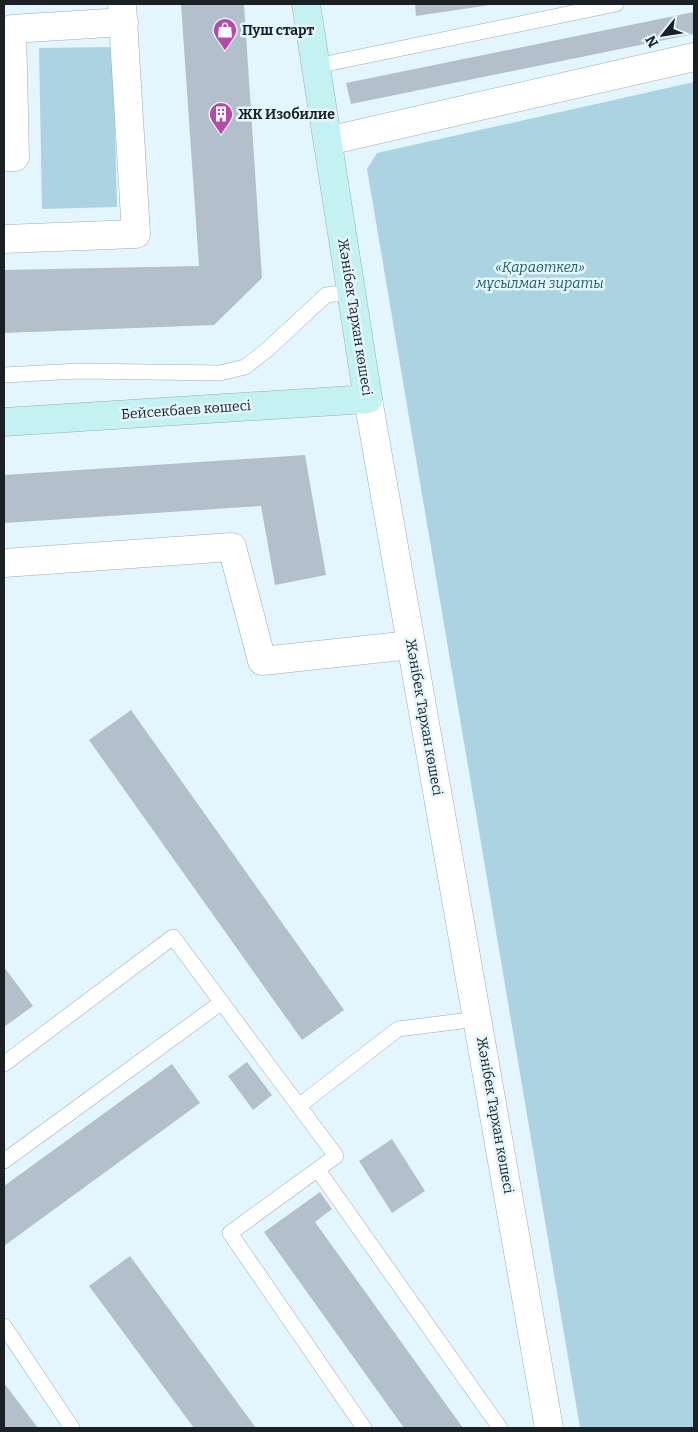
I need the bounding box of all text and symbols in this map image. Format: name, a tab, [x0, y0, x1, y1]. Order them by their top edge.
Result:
north arrow	[638, 10, 688, 60]
shop icon: Пуш старт	[212, 17, 238, 51]
place label: Пуш старт	[242, 22, 314, 39]
text: N	[642, 32, 662, 50]
building icon: ЖК Изобилие	[208, 101, 234, 135]
place label: ЖК Изобилие	[238, 106, 335, 123]
street label: Жәнібек Тархан көшесі	[334, 237, 376, 397]
park label: «Қараөткел» мұсылман зираты	[475, 259, 604, 292]
street label: Бейсекбаев көшесі	[121, 397, 251, 423]
street label: Жәнібек Тархан көшесі	[402, 637, 446, 797]
street label: Жәнібек Тархан көшесі	[473, 1035, 517, 1195]

